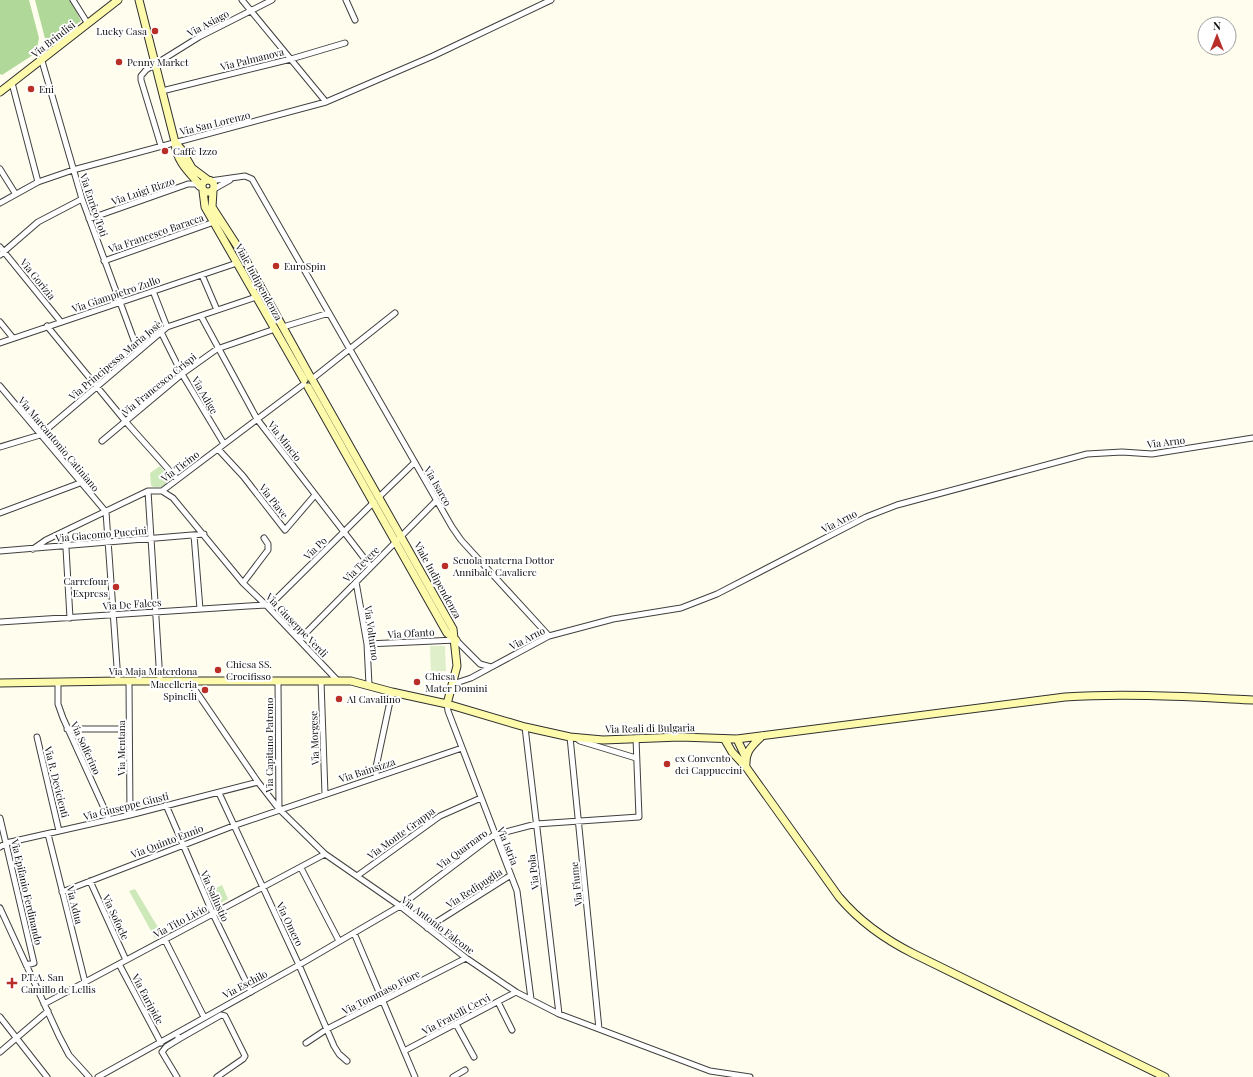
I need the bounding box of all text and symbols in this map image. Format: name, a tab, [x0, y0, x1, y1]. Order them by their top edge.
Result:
street label: Via Asiago	[184, 6, 232, 40]
north arrow	[1197, 16, 1237, 56]
street label: Via Brindisi	[27, 17, 78, 61]
text: N	[1213, 18, 1221, 33]
place label: Lucky Casa	[96, 24, 147, 38]
marker: Lucky Casa	[150, 26, 160, 36]
street label: Via Palmanova	[218, 44, 285, 74]
place label: Penny Market	[127, 55, 189, 69]
marker: Penny Market	[114, 57, 124, 67]
place label: Eni	[39, 82, 54, 96]
marker: Eni	[26, 84, 36, 94]
street label: Via San Lorenzo	[177, 107, 252, 139]
place label: Caffè Izzo	[173, 144, 218, 158]
marker: Caffè Izzo	[160, 146, 170, 156]
street label: Via Enrico Toti	[76, 171, 111, 239]
street label: Via Luigi Rizzo	[109, 173, 177, 209]
street label: Via Francesco Baracca	[106, 210, 206, 256]
street label: Viale Indipendenza	[232, 240, 286, 323]
street label: Via Gorizia	[17, 255, 59, 302]
place label: EuroSpin	[284, 259, 326, 273]
marker: EuroSpin	[271, 261, 281, 271]
street label: Via Giampietro Zullo	[69, 272, 162, 316]
street label: Via Principessa Maria Josè	[65, 317, 164, 404]
street label: Via Francesco Crispi	[118, 350, 199, 419]
street label: Via Adige	[188, 373, 221, 416]
street label: Via Marcantonio Catiniano	[15, 393, 103, 495]
street label: Via Mincio	[264, 417, 305, 464]
street label: Via Arno	[1145, 433, 1186, 451]
street label: Via Ticino	[157, 447, 202, 486]
street label: Via Isarco	[421, 463, 455, 509]
street label: Via Piave	[256, 480, 292, 521]
street label: Via Arno	[818, 506, 860, 536]
street label: Via Giacomo Puccini	[54, 523, 147, 545]
street label: Via Po	[300, 533, 330, 563]
street label: Viale Indipendenza	[411, 538, 465, 621]
street label: Via Tevere	[339, 543, 382, 586]
place label: Scuola materna Dottor Annibale Cavaliere	[452, 553, 555, 579]
marker: Scuola materna Dottor Annibale Cavaliere	[440, 561, 450, 571]
place label: Carrefour Express	[63, 574, 109, 600]
marker: Carrefour Express	[111, 582, 121, 592]
street label: Via Giuseppe Verdi	[262, 589, 331, 660]
street label: Via De Falces	[101, 595, 162, 613]
street label: Via Volturno	[361, 604, 383, 662]
street label: Via Arno	[506, 623, 548, 653]
street label: Via Ofanto	[386, 625, 435, 641]
place label: Chiesa SS. Crocifisso	[226, 657, 272, 683]
street label: Via Maja Materdona	[108, 664, 197, 678]
marker: Chiesa SS. Crocifisso	[213, 665, 223, 675]
place label: Chiesa Mater Domini	[425, 669, 487, 695]
place label: Macelleria Spinelli	[150, 677, 197, 703]
marker: Chiesa Mater Domini	[412, 677, 422, 687]
marker: Macelleria Spinelli	[200, 685, 210, 695]
place label: Al Cavallino	[346, 692, 401, 706]
marker: Al Cavallino	[334, 694, 344, 704]
street label: Via Capitano Patrono	[262, 697, 276, 793]
street label: Via Morgese	[306, 711, 322, 766]
street label: Via Solferino	[67, 718, 105, 777]
street label: Via Mentana	[114, 720, 128, 777]
street label: Via Reali di Bulgaria	[604, 720, 695, 736]
street label: Via R. Devicienti	[41, 744, 73, 819]
place label: ex Convento dei Cappuccini	[675, 751, 742, 777]
street label: Via Bainsizza	[336, 754, 397, 786]
marker: ex Convento dei Cappuccini	[662, 759, 672, 769]
street label: Via Giuseppe Giusti	[81, 789, 170, 824]
street label: Via Monte Grappa	[364, 804, 438, 863]
street label: Via Quinto Ennio	[128, 821, 206, 862]
street label: Via Istria	[494, 824, 522, 867]
street label: Via Quarnaro	[433, 826, 491, 873]
street label: Via Epifanio Ferdinando	[8, 837, 46, 947]
street label: Via Pola	[524, 854, 542, 891]
street label: Via Fiume	[567, 861, 585, 908]
street label: Via Redipuglia	[442, 865, 505, 912]
street label: Via Sallustio	[197, 867, 233, 924]
street label: Via Adua	[63, 883, 86, 926]
street label: Via Sofocle	[99, 891, 133, 942]
street label: Via Antonio Falcone	[398, 892, 478, 957]
street label: Via Omero	[273, 899, 307, 949]
street label: Via Tito Livio	[150, 901, 210, 941]
street label: Via Eschilo	[219, 966, 270, 1002]
street label: Via Tommaso Fiore	[339, 966, 422, 1018]
place label: P.T.A. San Camillo de Lellis	[21, 970, 96, 996]
street label: Via Euripide	[128, 970, 167, 1027]
marker: P.T.A. San Camillo de Lellis	[6, 977, 18, 989]
street label: Via Fratelli Cervi	[419, 990, 493, 1038]

